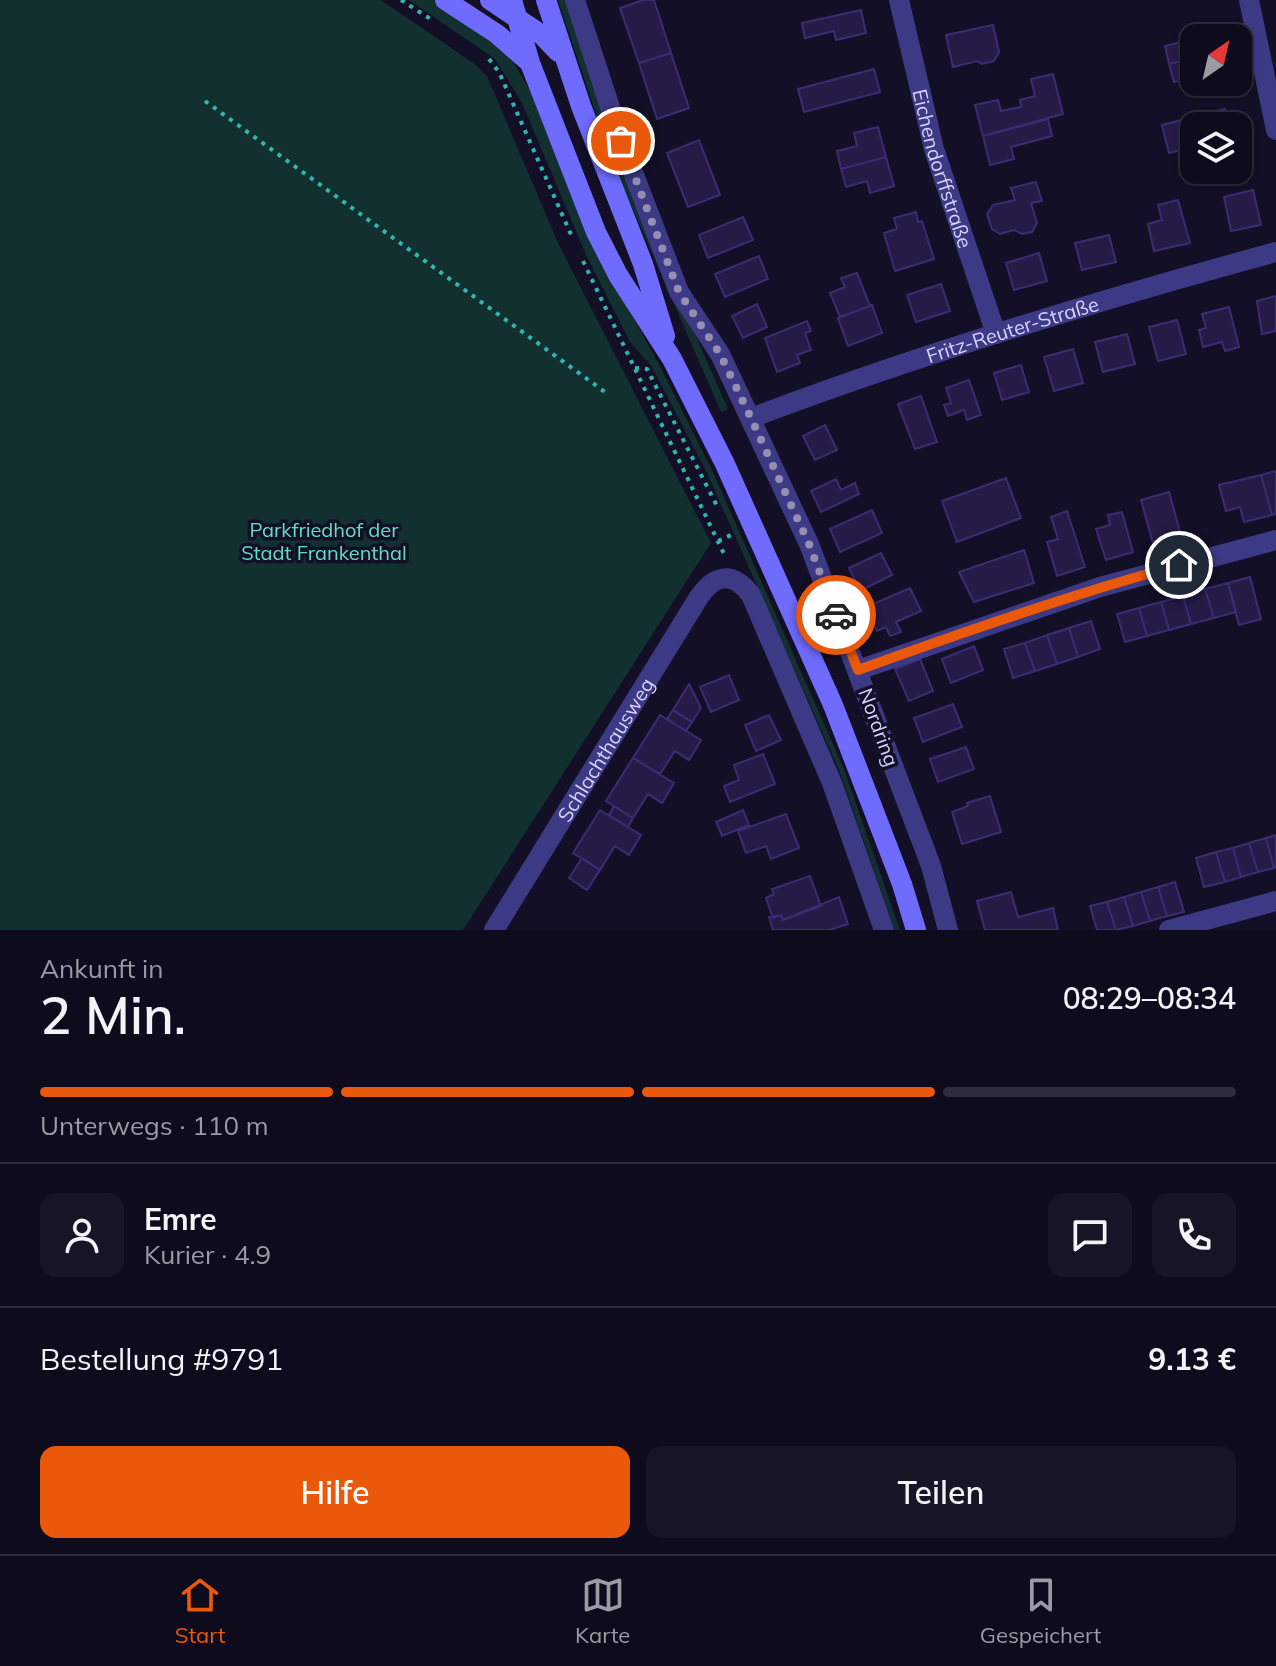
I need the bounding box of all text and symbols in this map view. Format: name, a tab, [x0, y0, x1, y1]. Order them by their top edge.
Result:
north arrow	[1180, 24, 1252, 96]
map controls	[1180, 24, 1252, 184]
street label: Eichendorffstraße	[908, 86, 979, 251]
pin	[587, 107, 655, 175]
button: layers	[1180, 112, 1252, 184]
icon: bag	[599, 119, 643, 163]
street label: Fritz-Reuter-Straße	[923, 290, 1101, 368]
park label: Parkfriedhof der Stadt Frankenthal	[241, 517, 407, 565]
pin	[1145, 531, 1213, 599]
icon: home	[1157, 543, 1201, 587]
courier	[796, 575, 876, 655]
icon: car	[814, 593, 858, 637]
street label: Schlachthausweg	[551, 673, 659, 826]
street label: Nordring	[853, 685, 905, 769]
text: Ankunft in	[40, 952, 163, 985]
text: 08:29–08:34	[1063, 979, 1236, 1017]
text: 2 Min.	[40, 982, 186, 1047]
text: Unterwegs · 110 m	[40, 1109, 269, 1142]
button: person	[40, 1193, 124, 1277]
button: chat	[1048, 1193, 1132, 1277]
button: phone	[1152, 1193, 1236, 1277]
text: Emre	[144, 1200, 217, 1238]
text: Kurier · 4.9	[144, 1238, 271, 1271]
text: Bestellung #9791	[40, 1340, 283, 1378]
text: 9.13 €	[1148, 1340, 1236, 1378]
button: Hilfe	[40, 1446, 630, 1538]
button: Teilen	[646, 1446, 1236, 1538]
tab: Start	[175, 1573, 226, 1649]
tab: Karte	[575, 1573, 630, 1649]
tab: Gespeichert	[980, 1573, 1101, 1649]

